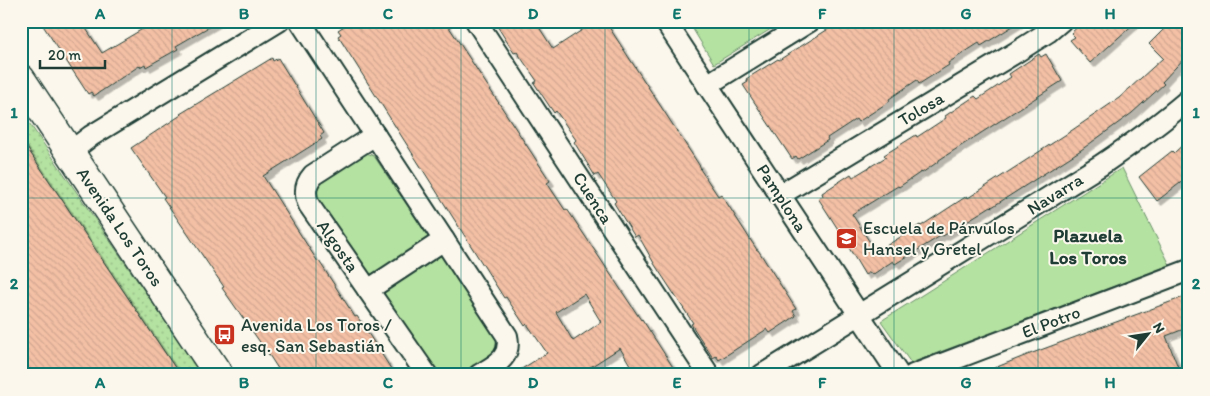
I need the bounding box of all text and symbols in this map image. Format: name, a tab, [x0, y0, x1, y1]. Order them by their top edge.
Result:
text: A	[94, 4, 106, 23]
text: B	[239, 4, 250, 23]
text: C	[383, 4, 394, 23]
text: D	[528, 4, 539, 23]
text: E	[673, 4, 682, 23]
text: F	[818, 4, 827, 23]
text: G	[960, 4, 972, 23]
text: H	[1104, 4, 1116, 23]
scale bar	[40, 38, 105, 70]
text: 20 m	[48, 46, 82, 64]
street label: Tolosa	[894, 87, 948, 131]
text: 1	[10, 103, 18, 122]
text: 1	[1192, 103, 1200, 122]
street label: Pamplona	[752, 160, 813, 237]
street label: Avenida Los Toros	[72, 163, 168, 291]
street label: Cuenca	[568, 168, 618, 229]
street label: Navarra	[1023, 168, 1088, 220]
street label: Algosta	[312, 216, 364, 276]
place label: Escuela de Párvulos Hansel y Gretel	[863, 217, 1015, 260]
district label: Plazuela Los Toros	[1049, 224, 1127, 269]
school or university icon: Escuela de Párvulos Hansel y Gretel	[835, 226, 859, 250]
text: 2	[10, 274, 19, 293]
text: 2	[1192, 274, 1201, 293]
street label: El Potro	[1019, 301, 1083, 343]
north arrow	[1122, 308, 1172, 358]
place label: Avenida Los Toros / esq. San Sebastián	[241, 314, 392, 357]
text: N	[1149, 319, 1169, 336]
bus stop icon: Avenida Los Toros / esq. San Sebastián	[213, 323, 237, 347]
text: A	[94, 373, 106, 392]
text: B	[239, 373, 250, 392]
text: C	[383, 373, 394, 392]
text: D	[528, 373, 539, 392]
text: E	[673, 373, 682, 392]
text: F	[818, 373, 827, 392]
text: G	[960, 373, 972, 392]
text: H	[1104, 373, 1116, 392]

